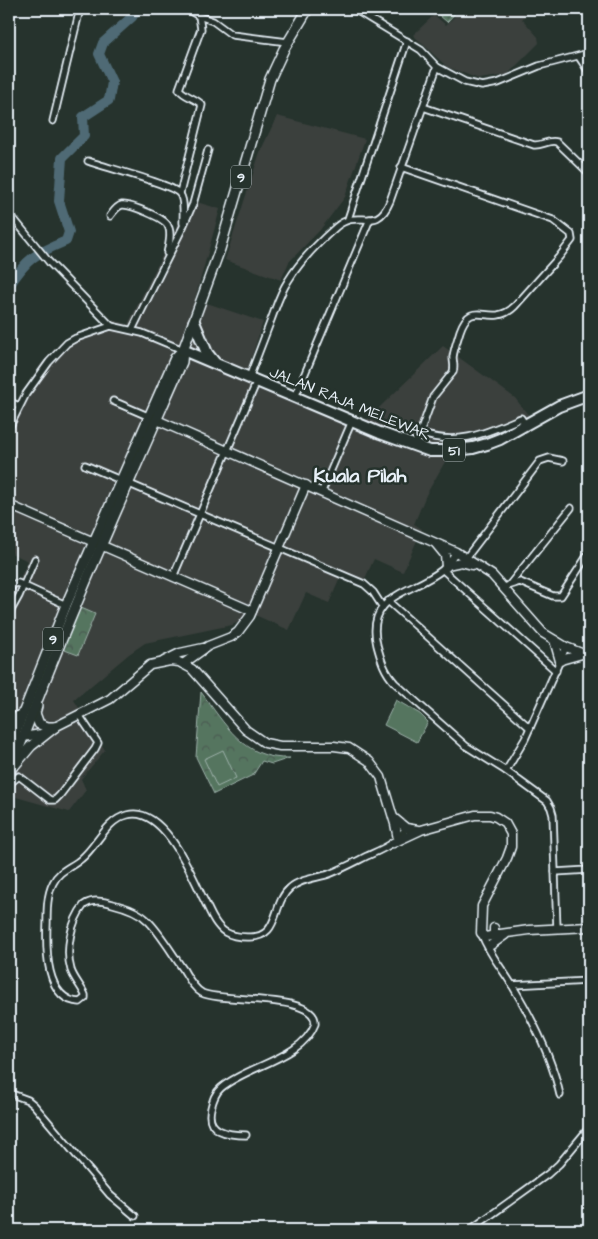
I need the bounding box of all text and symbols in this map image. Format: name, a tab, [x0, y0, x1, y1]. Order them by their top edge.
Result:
road number: 9	[231, 166, 251, 188]
street label: JALAN RAJA MELEWAR	[266, 362, 433, 445]
road number: 51	[443, 438, 465, 462]
district label: Kuala Pilah	[314, 462, 407, 490]
road number: 9	[43, 628, 63, 650]

